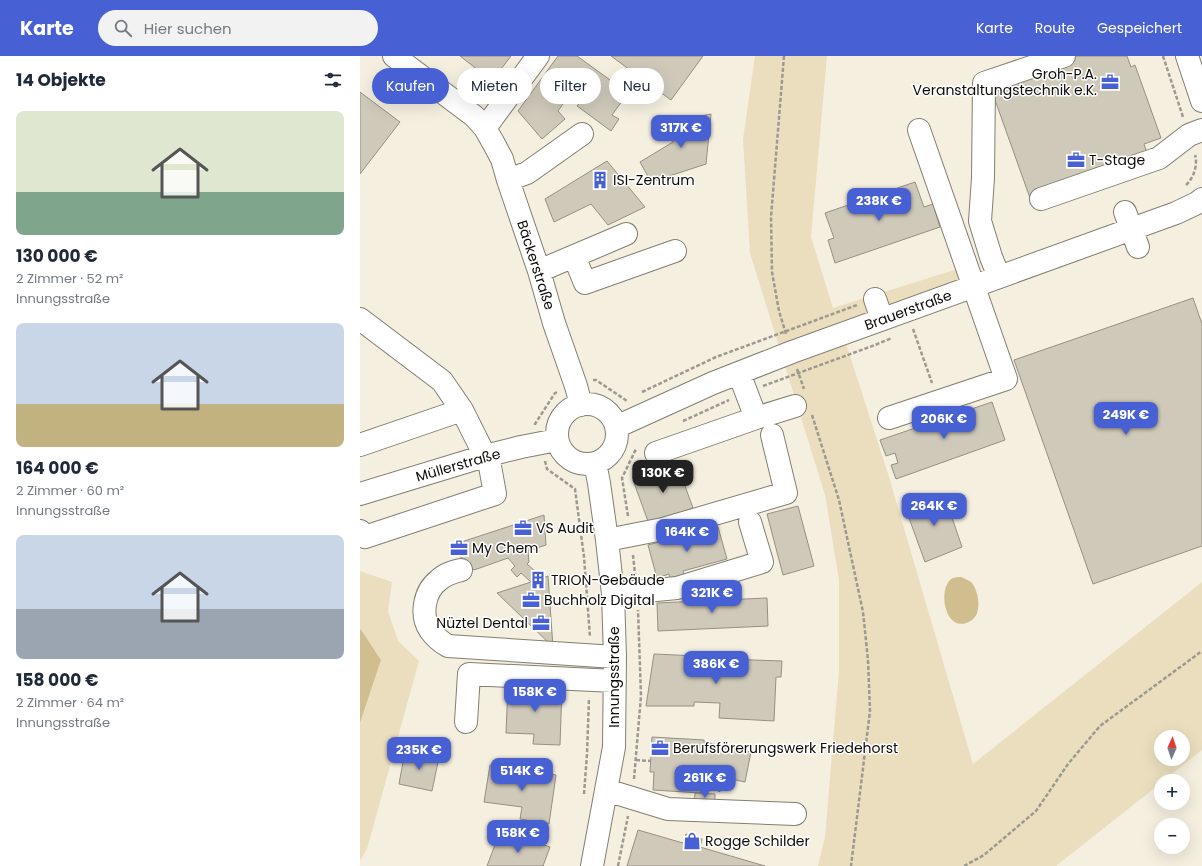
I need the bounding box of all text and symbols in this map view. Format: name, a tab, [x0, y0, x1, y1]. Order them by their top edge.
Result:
search box	[98, 10, 378, 46]
text: Karte	[20, 15, 74, 42]
icon: search	[112, 17, 134, 39]
text: Hier suchen	[144, 18, 232, 39]
text: Karte	[976, 18, 1013, 38]
text: Route	[1035, 18, 1075, 38]
text: Gespeichert	[1097, 18, 1182, 38]
place label: Groh-P.A. Veranstaltungstechnik e.K.	[913, 64, 1097, 100]
text: 14 Objekte	[16, 68, 106, 92]
chip: Kaufen	[372, 68, 449, 104]
chip: Mieten	[457, 68, 532, 104]
chip: Filter	[540, 68, 601, 104]
chip: Neu	[609, 68, 664, 104]
icon: filters	[322, 69, 344, 91]
office icon: Groh-P.A. Veranstaltungstechnik e.K.	[1100, 72, 1120, 92]
pin: 317K €	[648, 115, 714, 149]
text: 317K €	[660, 118, 702, 137]
icon: home	[144, 137, 216, 209]
office icon: T-Stage	[1066, 150, 1086, 170]
place label: T-Stage	[1089, 150, 1146, 170]
building icon: ISI-Zentrum	[590, 170, 610, 190]
place label: ISI-Zentrum	[613, 170, 695, 190]
pin: 238K €	[846, 188, 912, 222]
text: 238K €	[856, 191, 902, 210]
street label: Bäckerstraße	[512, 218, 560, 313]
text: 130 000 €	[16, 244, 98, 268]
text: 2 Zimmer · 52 m²	[16, 269, 123, 288]
street label: Brauerstraße	[862, 285, 955, 335]
text: Innungsstraße	[16, 289, 110, 308]
icon: home	[144, 349, 216, 421]
pin: 249K €	[1093, 402, 1159, 436]
text: 249K €	[1103, 405, 1149, 424]
pin: 206K €	[911, 406, 977, 440]
text: 206K €	[921, 409, 967, 428]
street label: Müllerstraße	[413, 443, 503, 487]
text: 164 000 €	[16, 456, 99, 480]
pin: 130K €	[630, 460, 696, 494]
text: 130K €	[641, 463, 685, 482]
text: 2 Zimmer · 60 m²	[16, 481, 124, 500]
pin: 264K €	[901, 493, 967, 527]
text: 264K €	[911, 496, 957, 515]
text: Innungsstraße	[16, 501, 110, 520]
office icon: VS Audit	[513, 518, 533, 538]
place label: VS Audit	[536, 518, 594, 538]
pin: 164K €	[654, 519, 720, 553]
text: 164K €	[665, 522, 709, 541]
office icon: My Chem	[449, 538, 469, 558]
place label: My Chem	[472, 538, 539, 558]
icon: home	[144, 561, 216, 633]
building icon: TRION-Gebäude	[528, 570, 548, 590]
place label: TRION-Gebäude	[551, 570, 665, 590]
pin: 321K €	[679, 580, 745, 614]
text: 321K €	[691, 583, 733, 602]
office icon: Buchholz Digital	[521, 590, 541, 610]
place label: Buchholz Digital	[544, 590, 655, 610]
place label: Nüztel Dental	[436, 613, 528, 633]
office icon: Nüztel Dental	[531, 613, 551, 633]
street label: Innungsstraße	[604, 626, 624, 728]
pin: 386K €	[683, 651, 749, 685]
text: 386K €	[693, 654, 739, 673]
text: 158 000 €	[16, 668, 98, 692]
pin: 158K €	[502, 679, 568, 713]
text: 158K €	[513, 682, 557, 701]
text: 2 Zimmer · 64 m²	[16, 693, 124, 712]
text: Innungsstraße	[16, 713, 110, 732]
north arrow	[1154, 730, 1190, 766]
map controls	[1154, 730, 1190, 854]
pin: 235K €	[386, 737, 452, 771]
office icon: Berufsförerungswerk Friedehorst	[650, 738, 670, 758]
place label: Berufsförerungswerk Friedehorst	[673, 738, 898, 758]
text: 235K €	[396, 740, 442, 759]
pin: 514K €	[489, 758, 555, 792]
text: 514K €	[500, 761, 544, 780]
pin: 261K €	[672, 765, 738, 799]
text: 261K €	[684, 768, 726, 787]
button: +	[1154, 774, 1190, 810]
button: −	[1154, 818, 1190, 854]
pin: 158K €	[485, 820, 551, 854]
text: 158K €	[496, 823, 540, 842]
shop icon: Rogge Schilder	[682, 831, 702, 851]
place label: Rogge Schilder	[705, 831, 810, 851]

